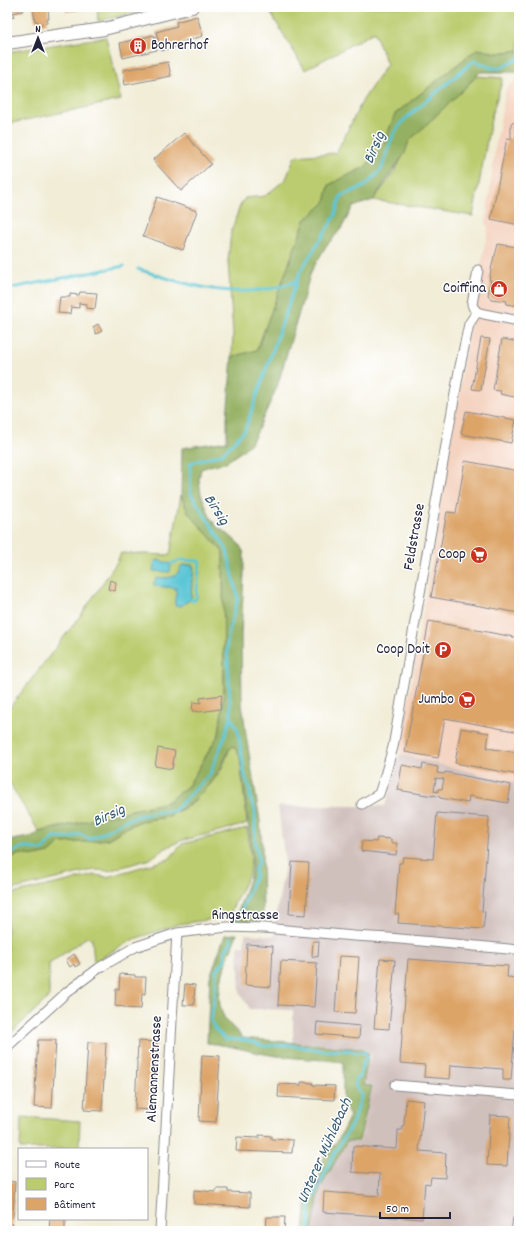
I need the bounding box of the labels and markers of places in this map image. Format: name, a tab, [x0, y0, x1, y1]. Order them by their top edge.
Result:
place label: Bohrerhof	[151, 35, 209, 57]
building icon: Bohrerhof	[128, 36, 148, 56]
place label: Coiffina	[443, 278, 487, 300]
shop icon: Coiffina	[489, 279, 509, 299]
place label: Coop	[438, 544, 466, 566]
supermarket icon: Coop	[469, 545, 489, 565]
place label: Coop Doit	[376, 639, 430, 661]
parking icon: Coop Doit	[433, 640, 453, 660]
place label: Jumbo	[419, 689, 454, 711]
supermarket icon: Jumbo	[457, 690, 477, 710]

